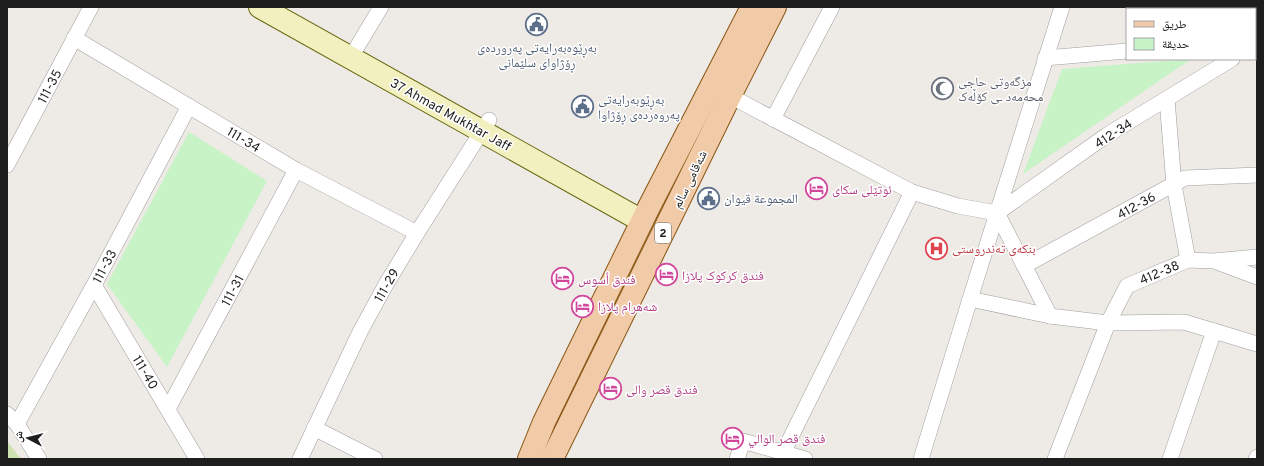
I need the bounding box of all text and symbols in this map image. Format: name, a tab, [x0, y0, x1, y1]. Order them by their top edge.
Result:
legend	[1126, 8, 1256, 60]
public building icon: بەڕێوەبەرایەتی پەروردەی ڕۆژاوای سلێمانی	[524, 12, 550, 38]
text: طريق	[1162, 17, 1187, 33]
text: حديقة	[1162, 37, 1190, 53]
place label: بەڕێوەبەرایەتی پەروردەی ڕۆژاوای سلێمانی	[477, 41, 597, 73]
street label: 111-35	[35, 67, 66, 107]
mosque icon: مزگەوتی حاجی محەمەد ـی کۆڵەک	[929, 75, 955, 101]
place label: مزگەوتی حاجی محەمەد ـی کۆڵەک	[958, 75, 1044, 106]
street label: 37 Ahmad Mukhtar Jaff	[387, 76, 513, 156]
public building icon: بەڕێوبەرایەتی پەروەردەی ڕۆژاوا	[570, 93, 596, 119]
place label: بەڕێوبەرایەتی پەروەردەی ڕۆژاوا	[598, 93, 680, 125]
street label: 412-34	[1092, 117, 1136, 153]
street label: 111-34	[223, 125, 263, 157]
street label: شەقامی سالم	[670, 148, 712, 211]
hotel icon: ئوتێلی سکای	[804, 176, 830, 202]
place label: ئوتێلی سکای	[832, 183, 892, 199]
public building icon: المجموعة قیوان	[696, 185, 722, 211]
street label: 412-36	[1115, 190, 1159, 224]
place label: المجموعة قیوان	[724, 192, 798, 208]
road number: 2	[655, 223, 671, 243]
hospital icon: بنکەی تەندروستی	[923, 235, 949, 261]
place label: بنکەی تەندروستی	[952, 242, 1036, 258]
street label: 111-33	[90, 247, 121, 287]
street label: 412-38	[1137, 258, 1182, 289]
hotel icon: فندق کرکوک پلازا	[653, 262, 679, 288]
street label: 111-29	[372, 266, 404, 306]
hotel icon: فندق أسوس	[550, 266, 576, 292]
place label: فندق کرکوک پلازا	[682, 269, 764, 285]
place label: فندق أسوس	[578, 272, 636, 289]
street label: 111-31	[219, 273, 249, 309]
hotel icon: شەهرام پلازا	[570, 293, 596, 319]
place label: شەهرام پلازا	[598, 300, 657, 316]
street label: 111-40	[128, 353, 161, 393]
hotel icon: فندق قصر والی	[598, 376, 624, 402]
place label: فندق قصر والی	[626, 383, 698, 399]
north arrow	[8, 418, 48, 458]
hotel icon: فندق قصر الوالي	[719, 425, 745, 451]
text: ش	[11, 430, 27, 444]
place label: فندق قصر الوالي	[748, 432, 825, 449]

